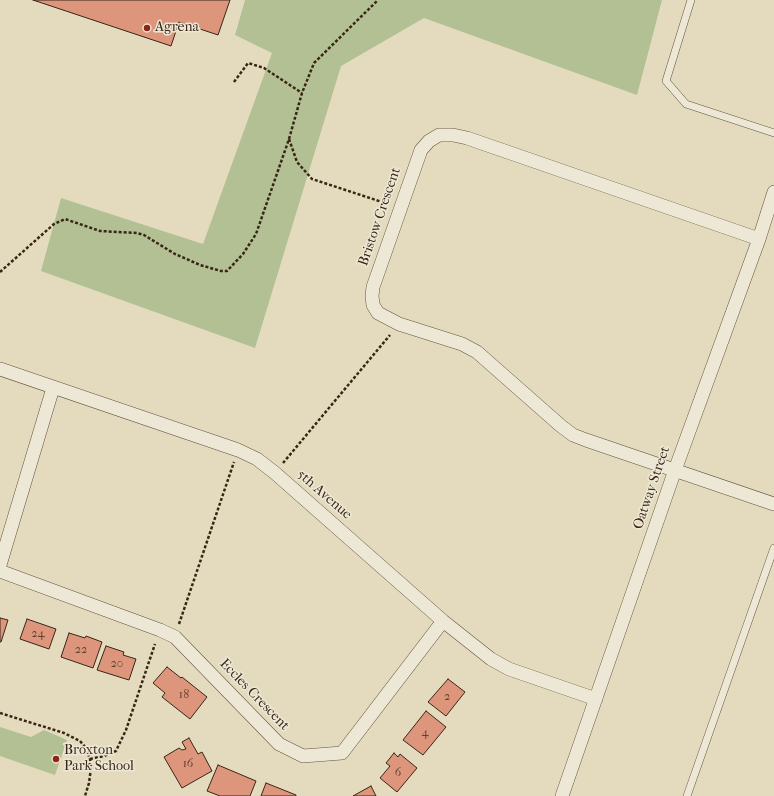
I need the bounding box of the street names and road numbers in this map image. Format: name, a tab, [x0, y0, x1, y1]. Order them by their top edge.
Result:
street label: Bristow Crescent	[355, 166, 405, 268]
street label: Oatway Street	[630, 444, 674, 532]
street label: 5th Avenue	[293, 467, 355, 523]
street label: Eccles Crescent	[216, 656, 292, 734]

